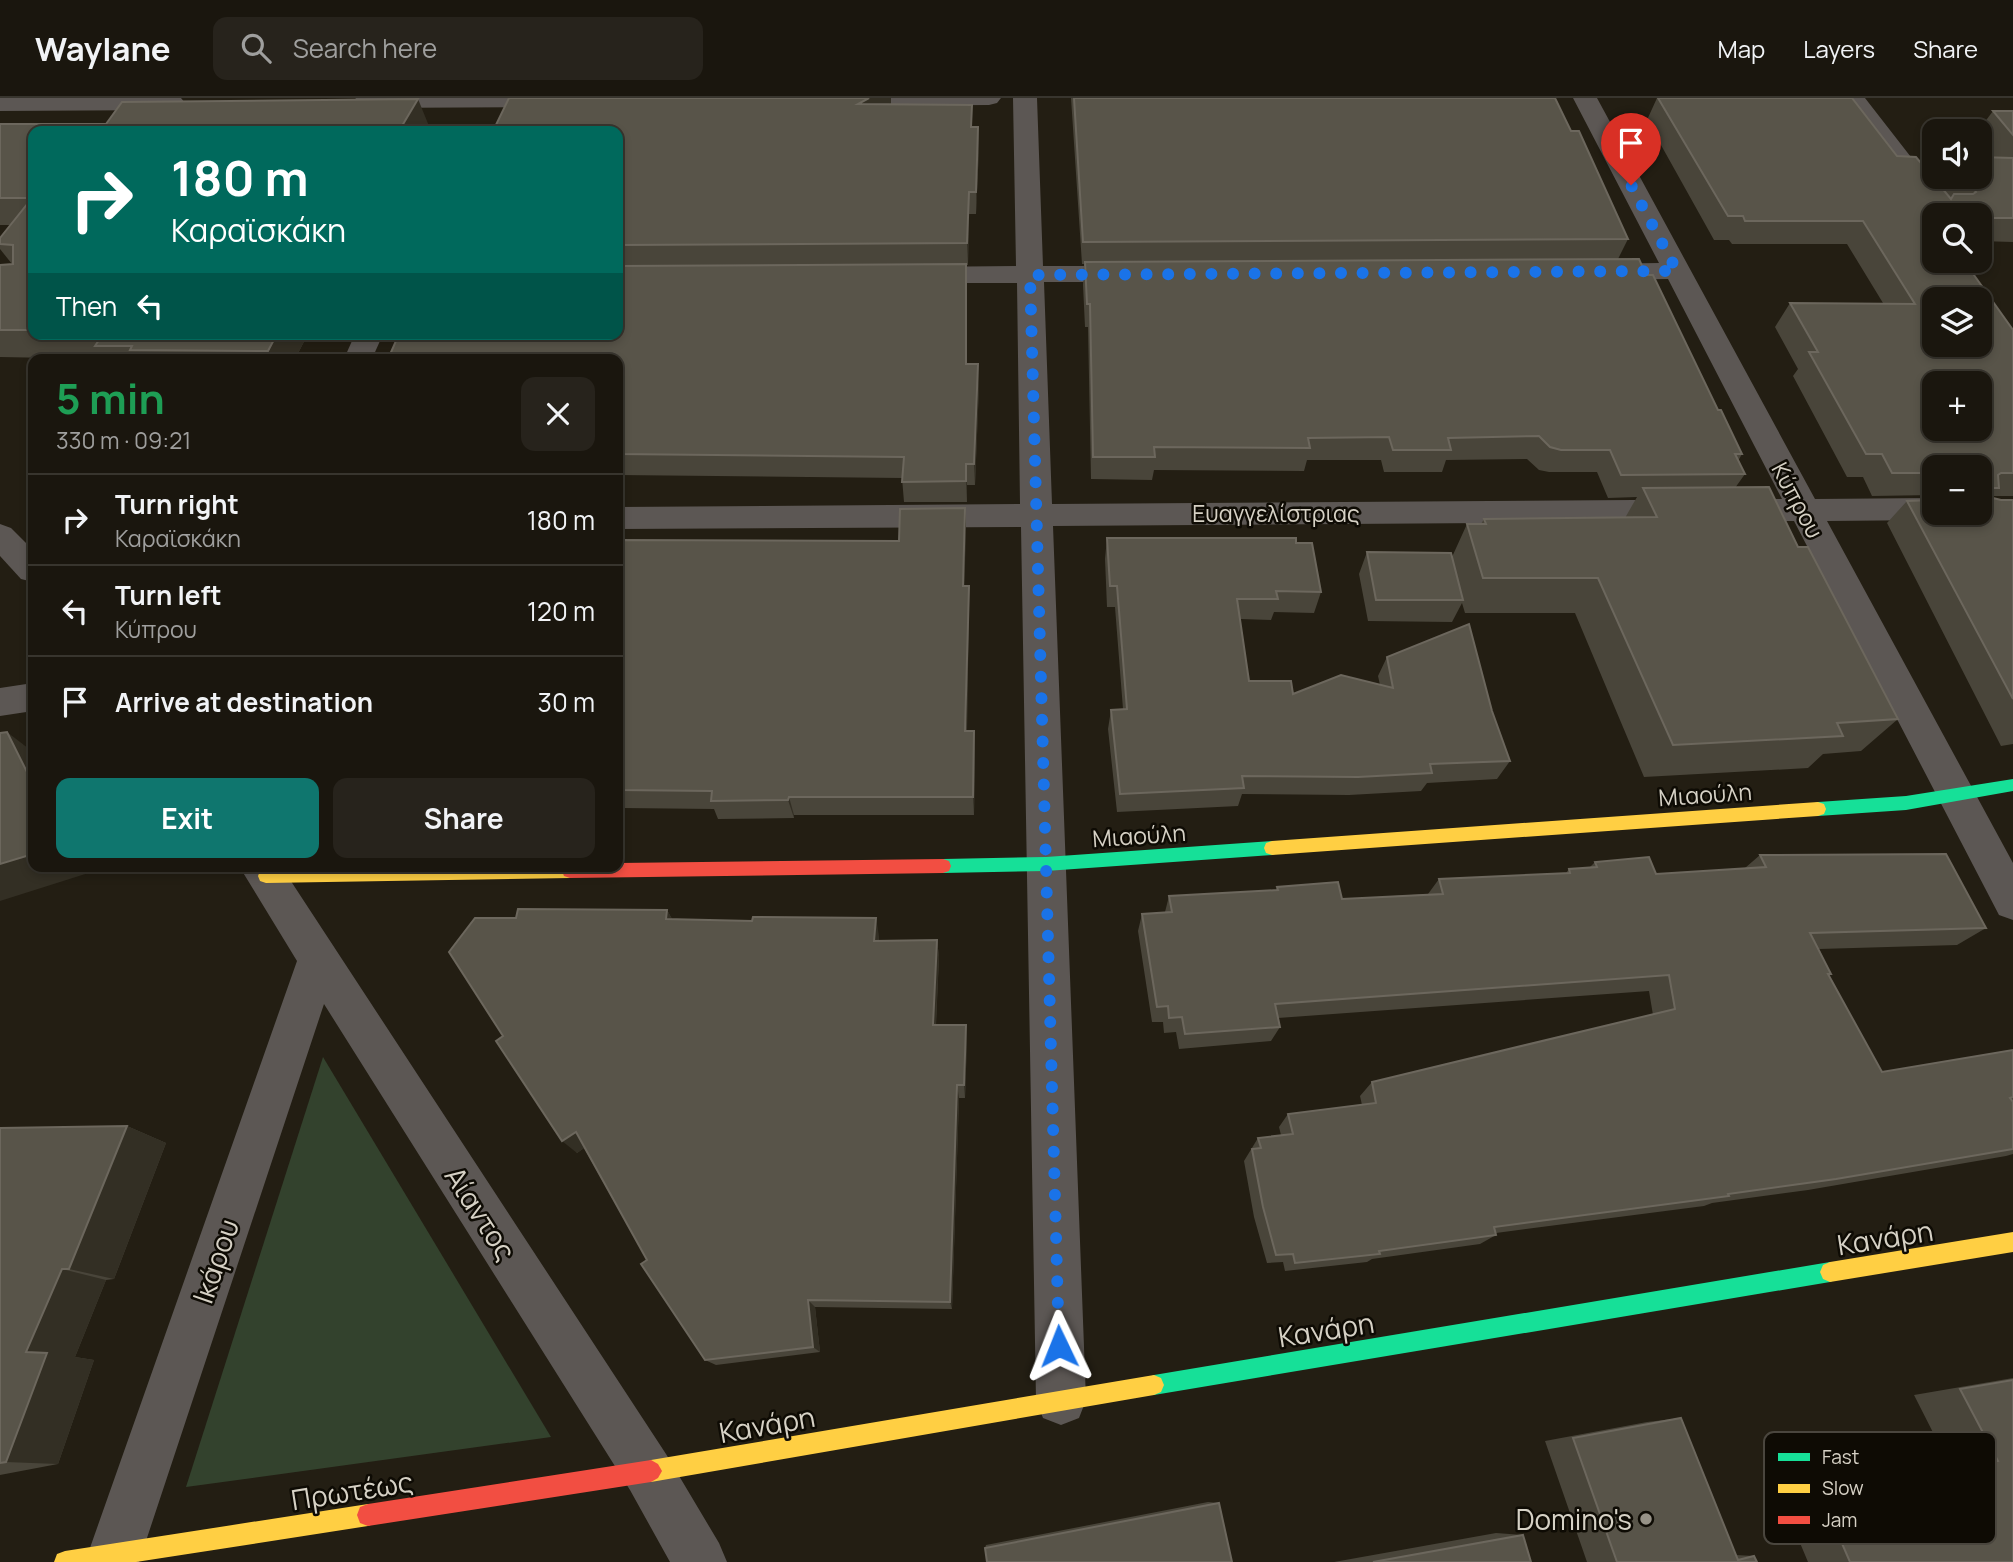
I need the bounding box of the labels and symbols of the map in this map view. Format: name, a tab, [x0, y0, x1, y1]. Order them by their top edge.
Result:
pin	[1601, 113, 1661, 185]
street label: Κύπρου	[1765, 456, 1831, 544]
street label: Ευαγγελίστριας	[1192, 497, 1360, 529]
street label: Μιαούλη	[1657, 775, 1753, 813]
street label: Μιαούλη	[1091, 816, 1187, 854]
street label: Αίαντος	[437, 1159, 525, 1267]
street label: Κανάρη	[1834, 1211, 1936, 1263]
street label: Ικάρου	[183, 1214, 247, 1308]
street label: Κανάρη	[1275, 1303, 1377, 1355]
position arrow	[1022, 1309, 1096, 1383]
street label: Κανάρη	[716, 1397, 818, 1451]
legend	[1764, 1432, 1996, 1544]
text: Fast	[1822, 1444, 1859, 1470]
street label: Πρωτέως	[288, 1462, 416, 1518]
text: Slow	[1822, 1475, 1864, 1501]
place label: Domino's	[1516, 1500, 1632, 1538]
text: Jam	[1822, 1507, 1857, 1533]
marker: Domino's	[1638, 1511, 1654, 1527]

